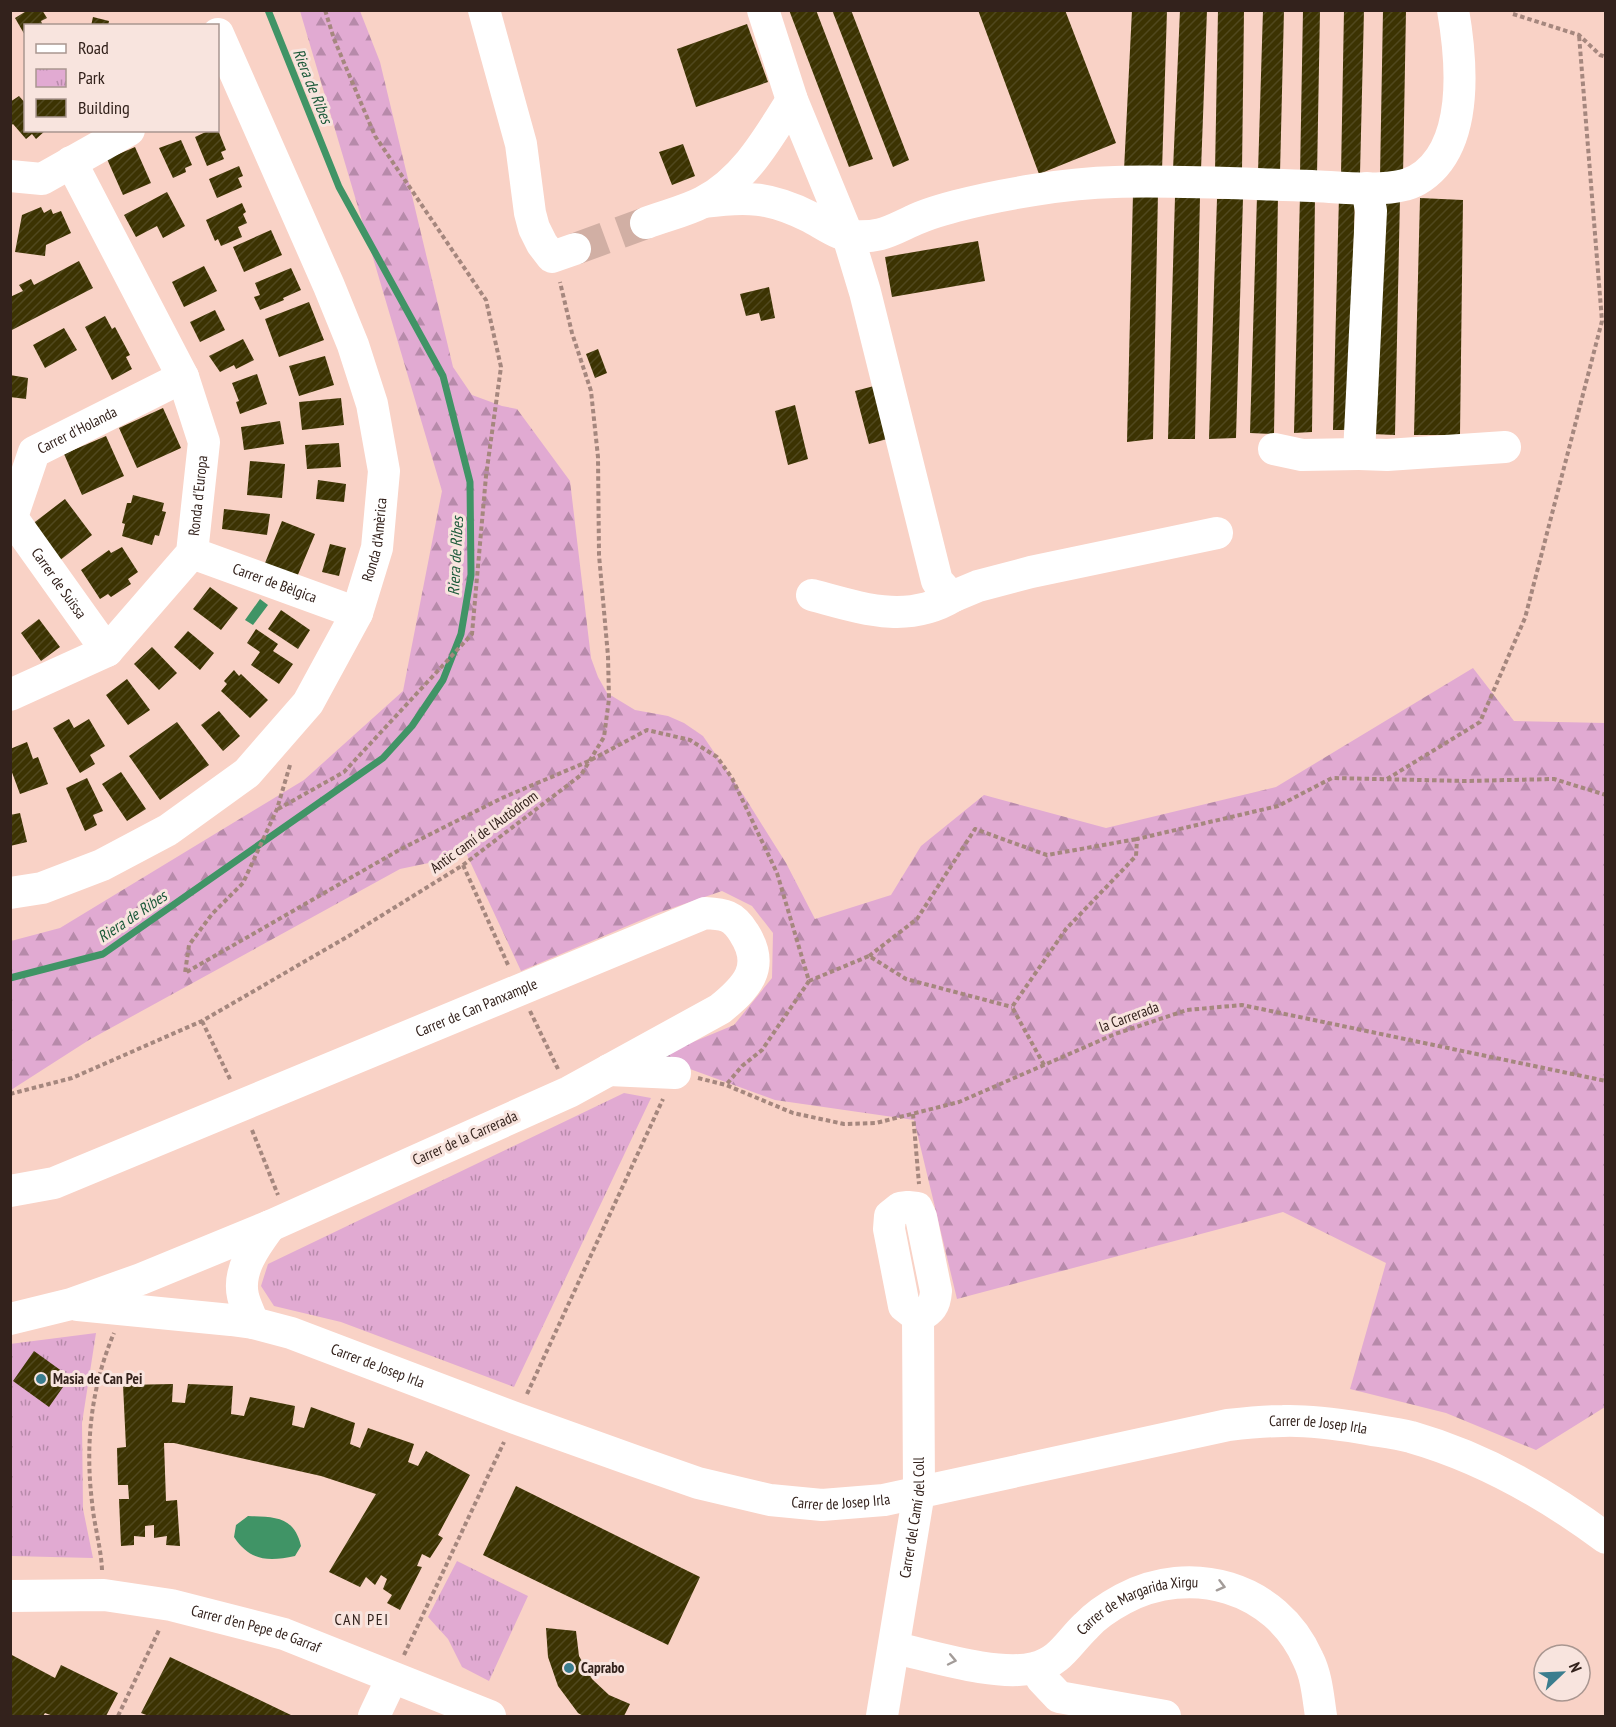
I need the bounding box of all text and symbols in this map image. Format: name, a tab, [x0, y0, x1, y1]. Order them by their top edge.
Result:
legend	[24, 24, 219, 132]
text: Road	[78, 36, 109, 59]
water label: Riera de Ribes	[289, 46, 338, 128]
text: Park	[78, 66, 105, 89]
text: Building	[78, 96, 130, 119]
street label: Carrer d'Holanda	[34, 402, 120, 458]
street label: Ronda d'Europa	[184, 454, 211, 537]
street label: Ronda d'Amèrica	[357, 497, 391, 584]
water label: Riera de Ribes	[443, 514, 467, 596]
street label: Carrer de Suïssa	[27, 544, 91, 622]
street label: Carrer de Bèlgica	[230, 559, 320, 607]
street label: Antic camí de l'Autòdrom	[426, 786, 541, 877]
water label: Riera de Ribes	[94, 885, 172, 946]
street label: Carrer de Can Panxample	[413, 974, 540, 1041]
street label: la Carrerada	[1096, 997, 1161, 1036]
street label: Carrer de la Carrerada	[409, 1106, 520, 1169]
street label: Carrer de Josep Irla	[328, 1339, 427, 1392]
place label: Masia de Can Pei	[53, 1369, 142, 1388]
marker: Masia de Can Pei	[34, 1372, 48, 1386]
street label: Carrer de Josep Irla	[1269, 1411, 1369, 1438]
street label: Carrer del Camí del Coll	[895, 1456, 928, 1579]
street label: Carrer de Josep Irla	[791, 1489, 892, 1514]
street label: Carrer de Margarida Xirgu	[1072, 1572, 1199, 1639]
one-way arrow	[1215, 1579, 1226, 1591]
street label: Carrer d'en Pepe de Garraf	[189, 1601, 325, 1657]
district label: CAN PEI	[335, 1609, 389, 1629]
north arrow	[1532, 1643, 1592, 1703]
one-way arrow	[946, 1653, 956, 1666]
place label: Caprabo	[581, 1658, 625, 1677]
text: N	[1565, 1659, 1587, 1675]
marker: Caprabo	[562, 1661, 576, 1675]

